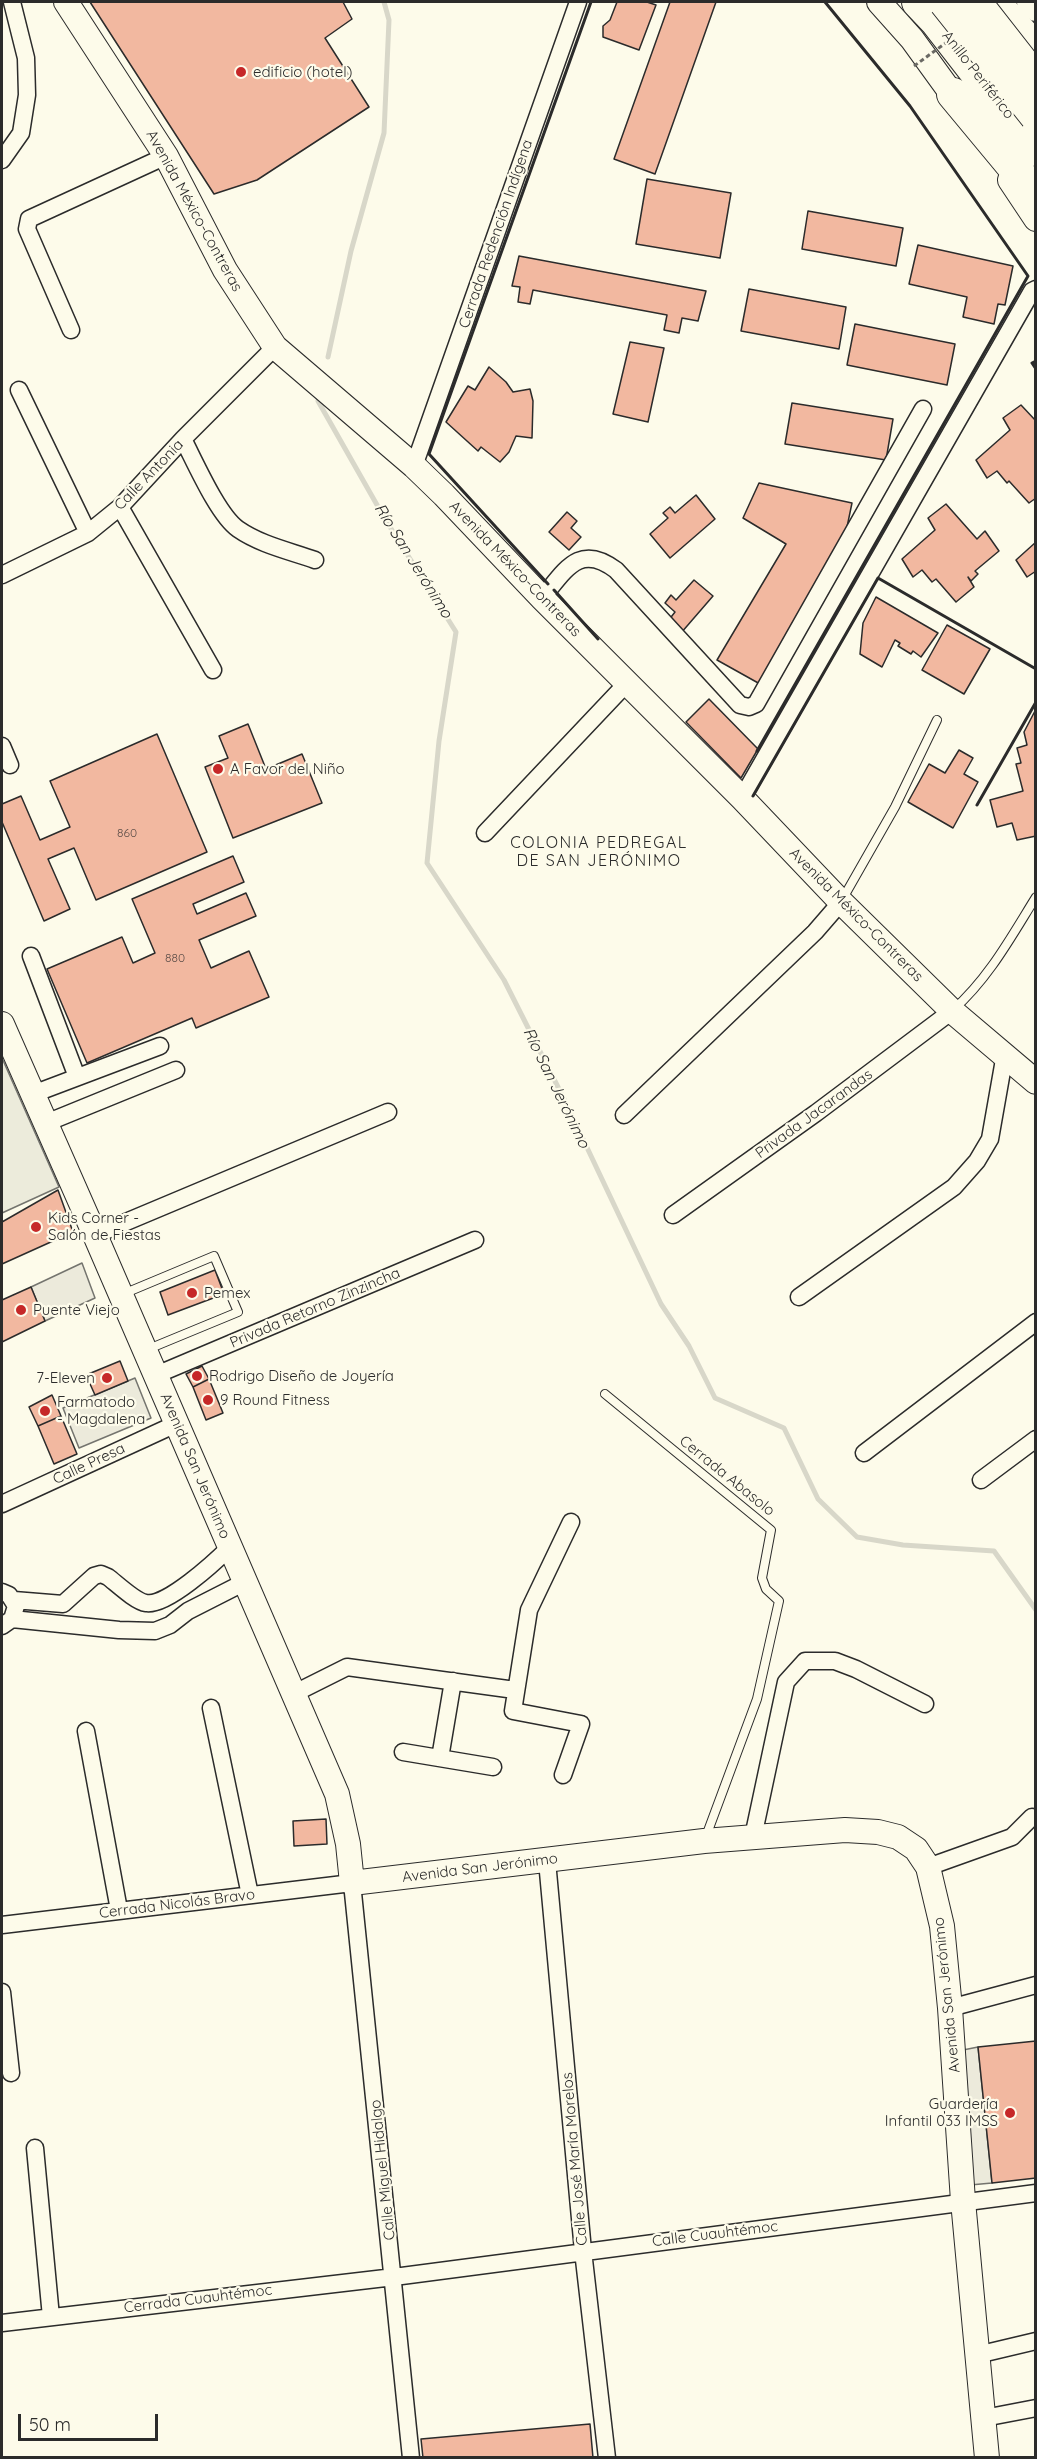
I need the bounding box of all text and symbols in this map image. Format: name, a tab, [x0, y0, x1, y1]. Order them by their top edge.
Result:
street label: Anillo Periférico	[938, 27, 1018, 123]
place label: edificio (hotel)	[253, 63, 352, 81]
marker: edificio (hotel)	[234, 65, 248, 79]
street label: Avenida México-Contreras	[142, 127, 246, 295]
street label: Cerrada Redención Indígena	[455, 137, 537, 331]
street label: Calle Antonia	[111, 436, 187, 514]
street label: Avenida México-Contreras	[445, 497, 585, 641]
water label: Río San Jerónimo	[370, 500, 456, 622]
place label: A Favor del Niño	[230, 760, 345, 778]
marker: A Favor del Niño	[211, 762, 225, 776]
house number: 860	[117, 826, 137, 840]
district label: COLONIA PEDREGAL DE SAN JERÓNIMO	[510, 833, 688, 871]
street label: Avenida México-Contreras	[785, 844, 927, 986]
house number: 880	[165, 951, 185, 965]
water label: Río San Jerónimo	[519, 1025, 593, 1151]
street label: Privada Jacarandas	[752, 1065, 876, 1163]
place label: Kids Corner - Salón de Fiestas	[48, 1209, 161, 1244]
marker: Kids Corner - Salón de Fiestas	[29, 1220, 43, 1234]
street label: Privada Retorno Zinzincha	[227, 1264, 403, 1352]
place label: Pemex	[204, 1284, 251, 1302]
marker: Pemex	[185, 1286, 199, 1300]
place label: Puente Viejo	[33, 1301, 120, 1319]
marker: Puente Viejo	[14, 1303, 28, 1317]
place label: Rodrigo Diseño de Joyería	[209, 1367, 394, 1385]
place label: 7-Eleven	[36, 1369, 95, 1387]
marker: Rodrigo Diseño de Joyería	[190, 1369, 204, 1383]
marker: 7-Eleven	[100, 1371, 114, 1385]
street label: Avenida San Jerónimo	[156, 1390, 234, 1542]
place label: 9 Round Fitness	[220, 1391, 330, 1409]
place label: Farmatodo - Magdalena	[57, 1393, 145, 1428]
marker: 9 Round Fitness	[201, 1393, 215, 1407]
marker: Farmatodo - Magdalena	[38, 1404, 52, 1418]
street label: Cerrada Abasolo	[676, 1432, 778, 1520]
street label: Calle Presa	[50, 1440, 128, 1488]
street label: Avenida San Jerónimo	[401, 1850, 559, 1886]
street label: Cerrada Nicolás Bravo	[98, 1886, 256, 1922]
street label: Avenida San Jerónimo	[930, 1916, 964, 2074]
street label: Calle José María Morelos	[558, 2072, 592, 2246]
place label: Guardería Infantil 033 IMSS	[885, 2095, 998, 2130]
street label: Calle Miguel Hidalgo	[367, 2099, 399, 2241]
marker: Guardería Infantil 033 IMSS	[1003, 2106, 1017, 2120]
street label: Calle Cuauhtémoc	[651, 2217, 779, 2251]
street label: Cerrada Cuauhtémoc	[123, 2281, 273, 2317]
scale bar	[21, 2402, 160, 2440]
text: 50 m	[29, 2413, 71, 2436]

